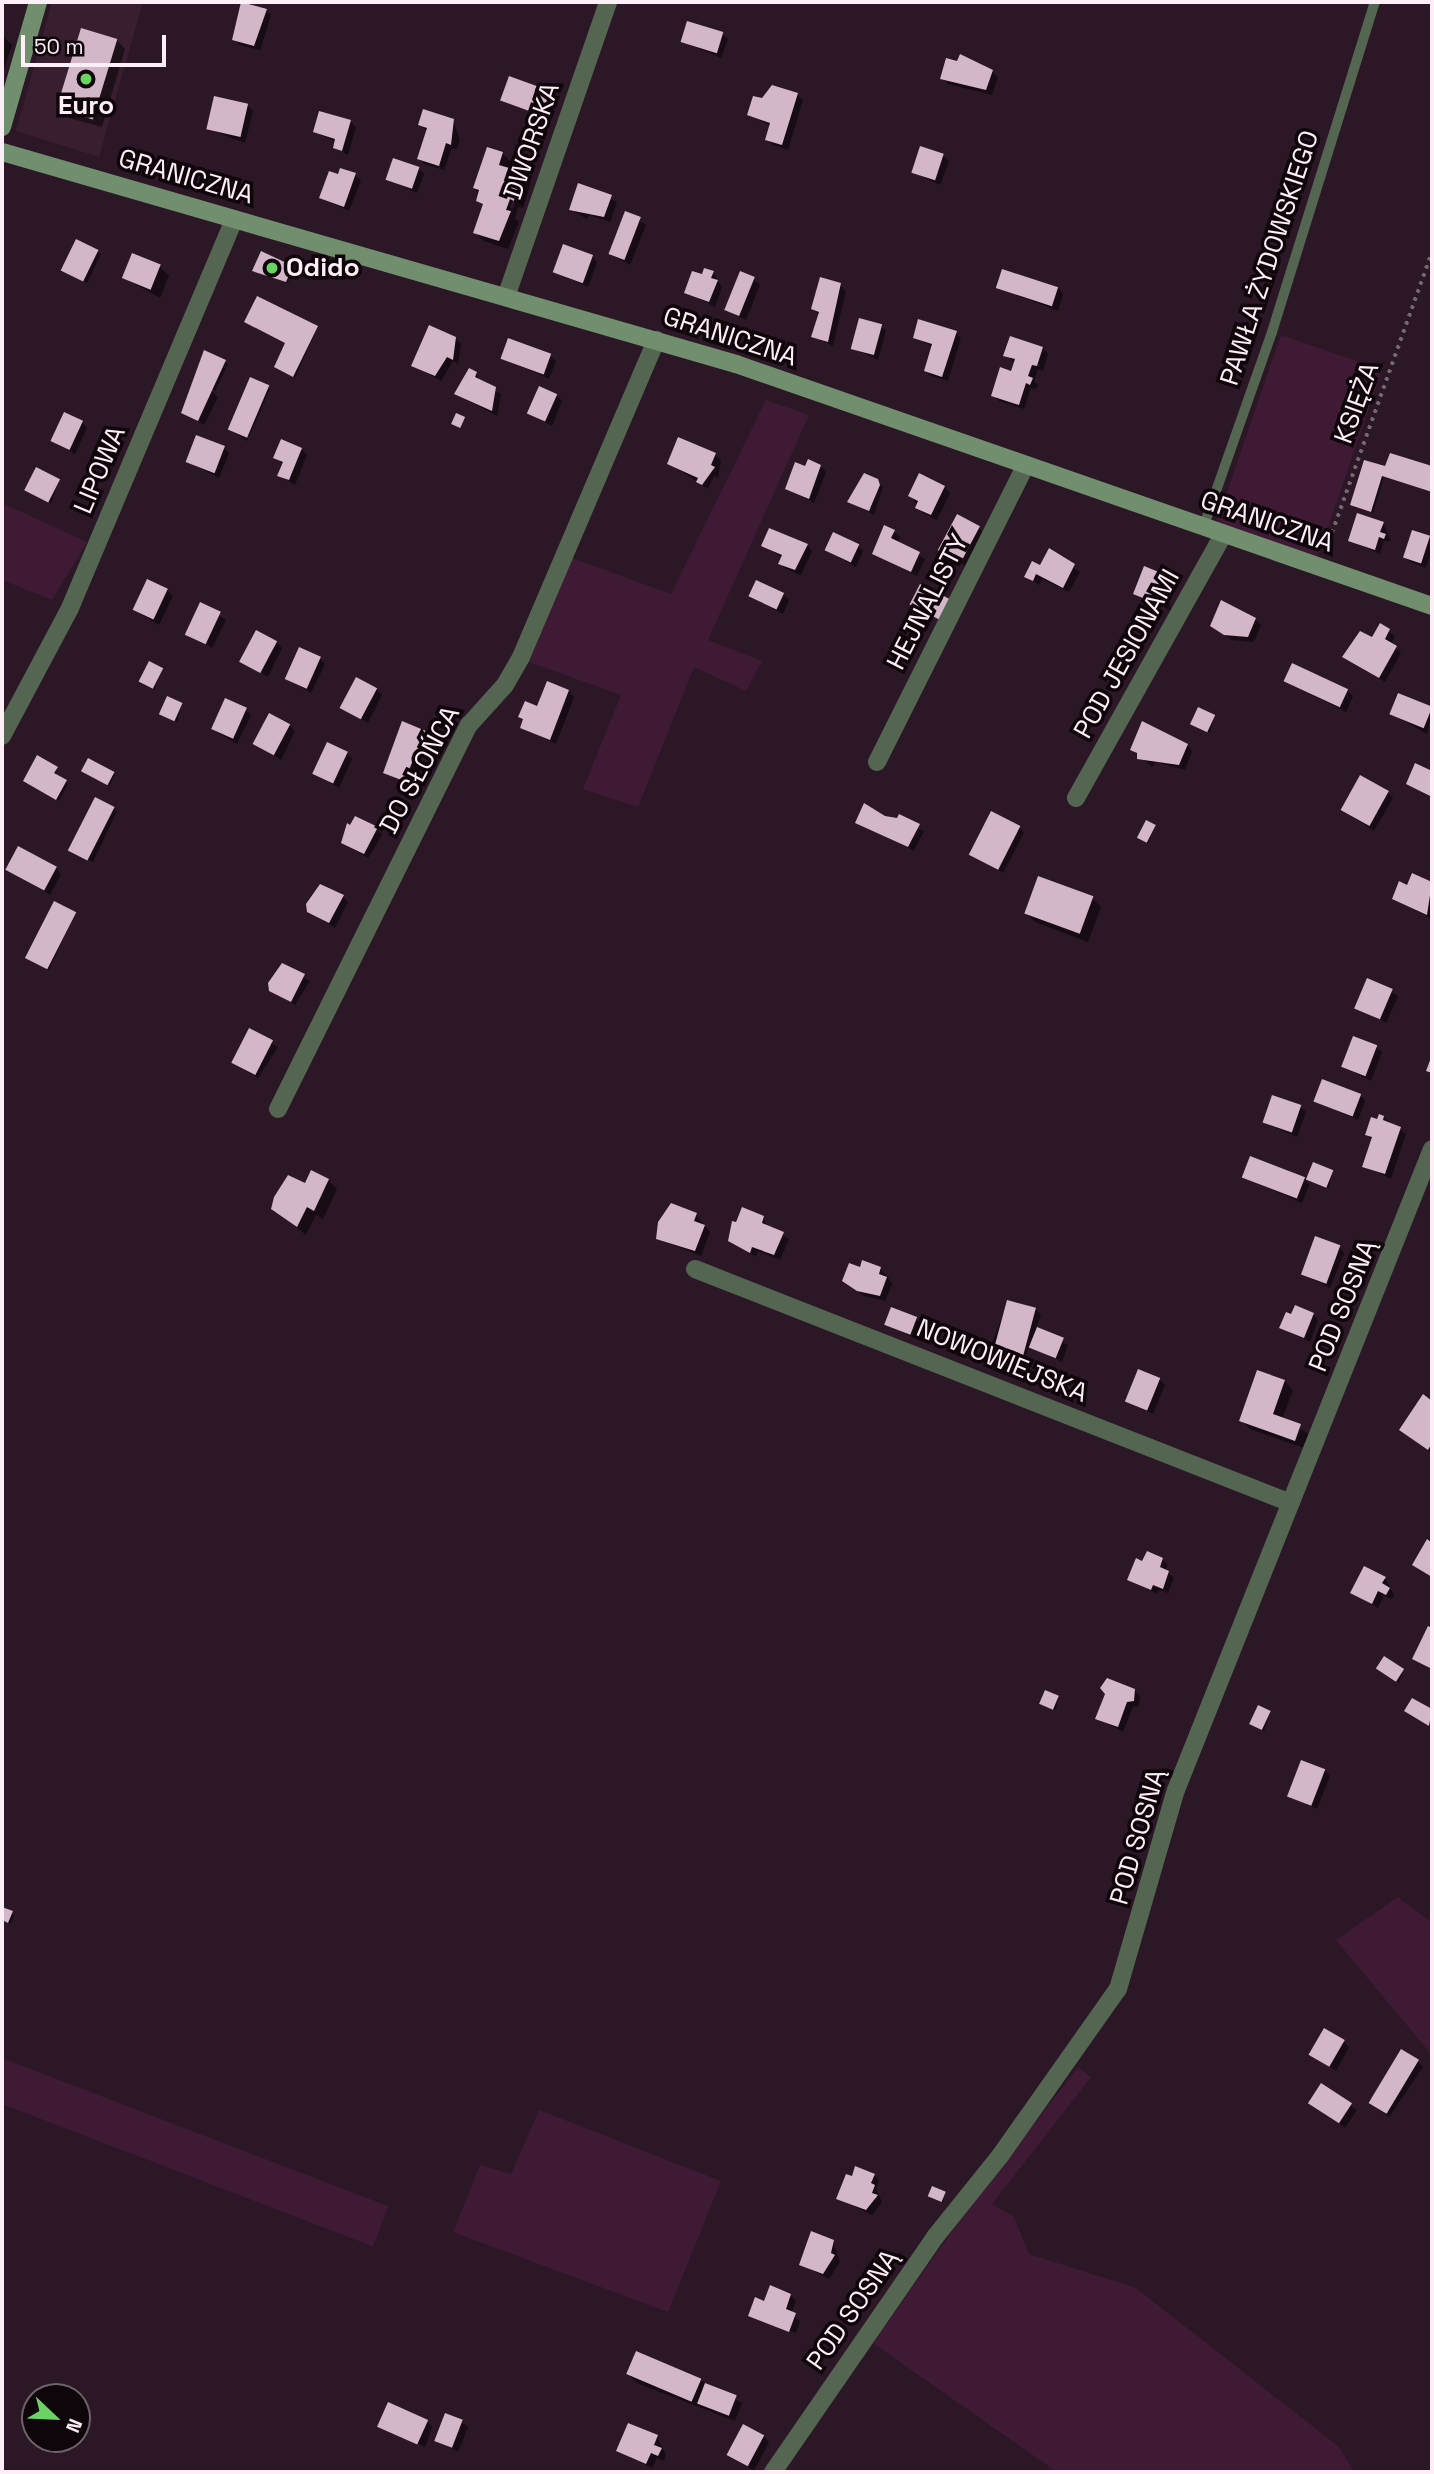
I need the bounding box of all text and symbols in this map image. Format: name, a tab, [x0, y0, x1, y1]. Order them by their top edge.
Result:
scale bar	[24, 21, 170, 65]
text: 50 m	[34, 33, 84, 60]
marker: Euro	[78, 71, 94, 87]
street label: DWORSKA	[497, 78, 567, 204]
place label: Euro	[58, 90, 114, 122]
street label: PAWŁA ŻYDOWSKIEGO	[1214, 127, 1326, 389]
street label: GRANICZNA	[115, 143, 257, 211]
place label: Odido	[286, 252, 360, 284]
marker: Odido	[264, 260, 280, 276]
street label: GRANICZNA	[659, 301, 801, 373]
street label: KSIĘŻA	[1328, 358, 1386, 448]
street label: LIPOWA	[68, 422, 132, 518]
street label: GRANICZNA	[1196, 485, 1338, 559]
street label: HEJNALISTY	[881, 529, 975, 675]
street label: POD JESIONAMI	[1068, 564, 1186, 744]
street label: DO SŁOŃCA	[373, 701, 467, 839]
street label: POD SOSNĄ	[1302, 1236, 1384, 1376]
street label: NOWOWIEJSKA	[912, 1313, 1092, 1409]
street label: POD SOSNĄ	[1104, 1766, 1172, 1908]
street label: POD SOSNĄ	[800, 2244, 906, 2376]
north arrow	[21, 2383, 91, 2453]
text: N	[60, 2415, 88, 2436]

